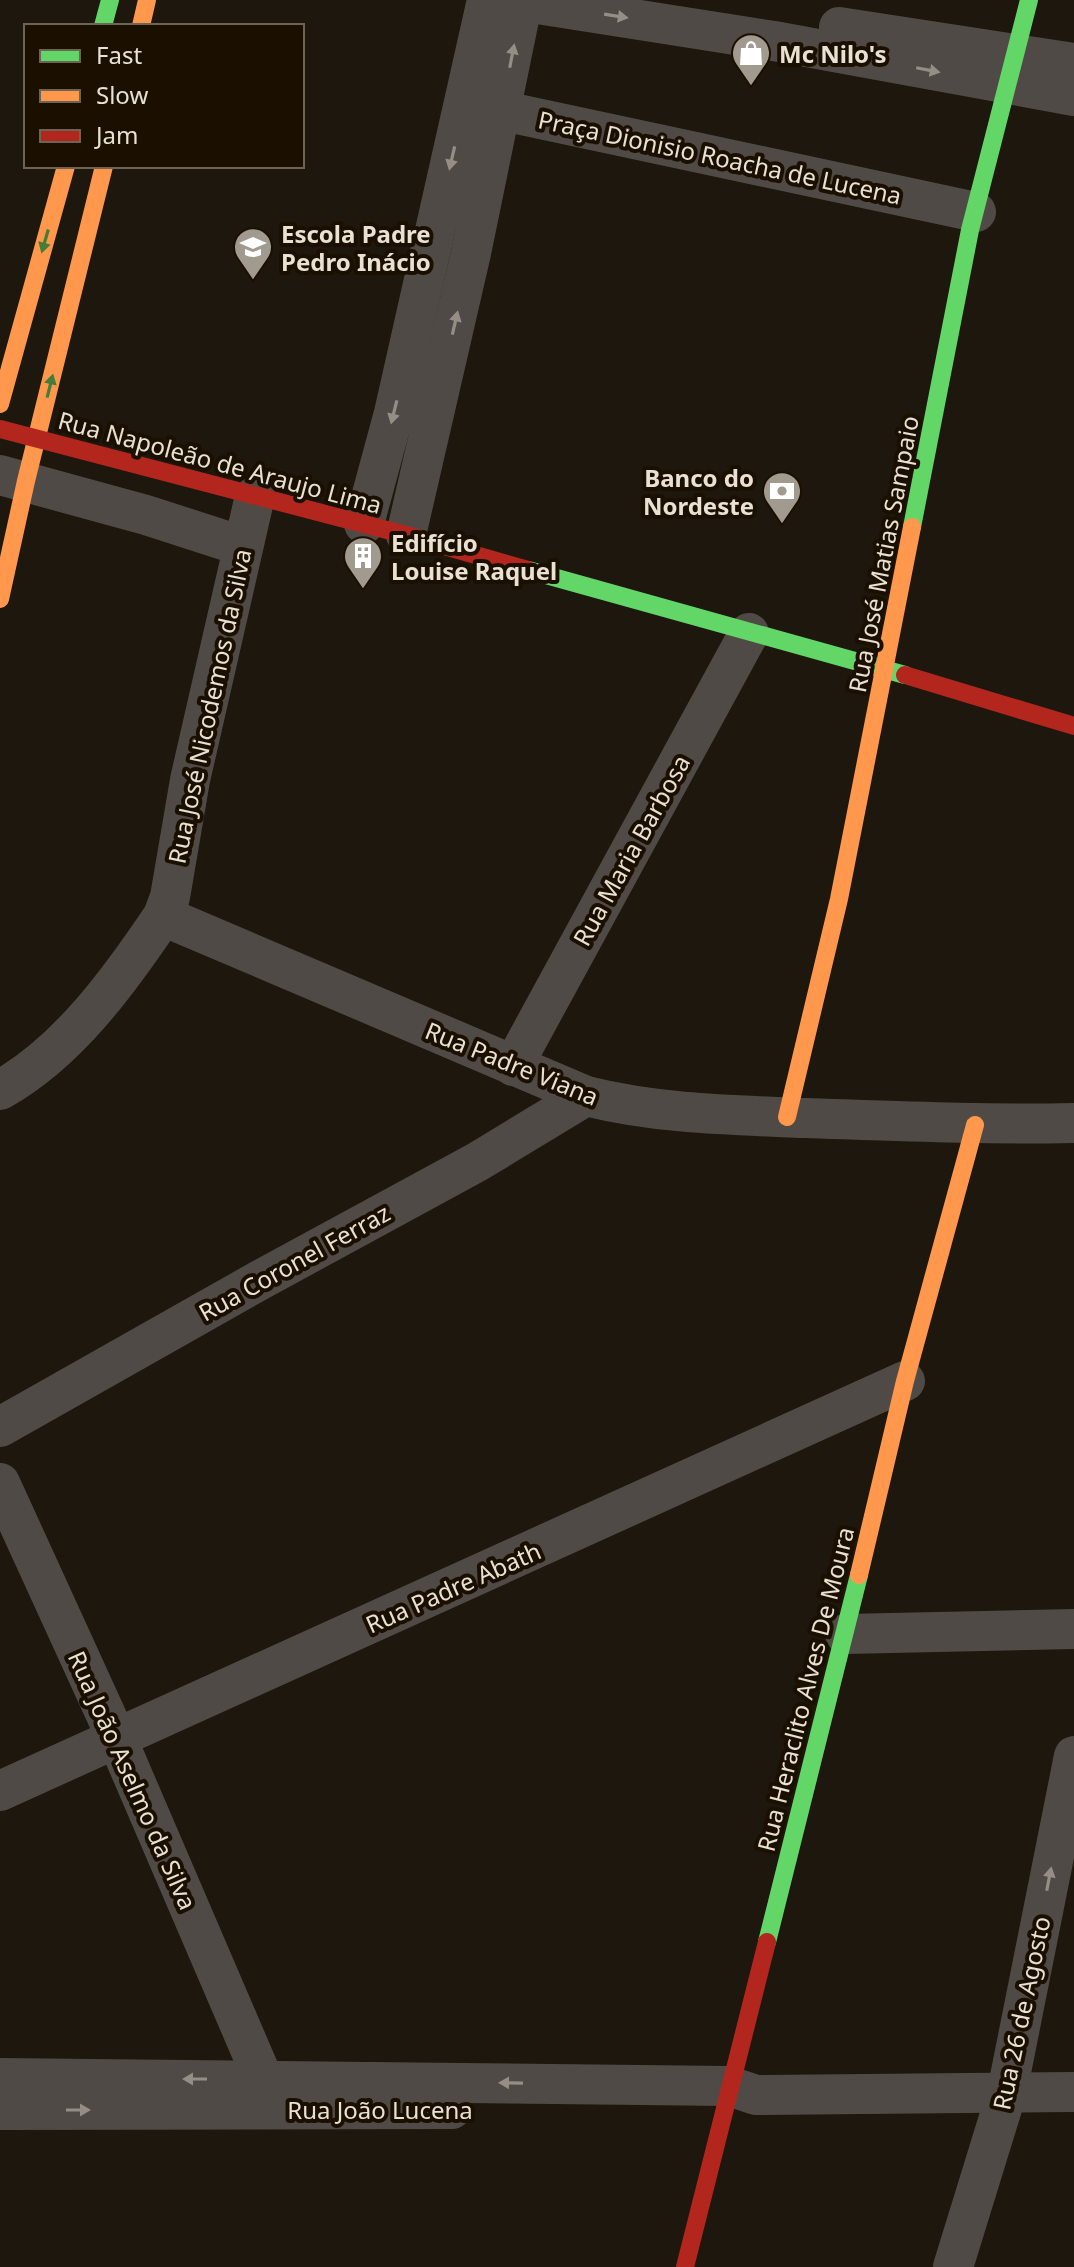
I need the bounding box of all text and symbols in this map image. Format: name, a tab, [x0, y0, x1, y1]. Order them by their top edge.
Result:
one-way arrow	[604, 10, 629, 23]
legend	[24, 24, 304, 168]
shop icon: Mc Nilo's	[730, 32, 772, 87]
place label: Mc Nilo's	[779, 37, 887, 70]
text: Fast	[96, 38, 142, 71]
one-way arrow	[507, 43, 519, 68]
one-way arrow	[915, 64, 940, 76]
text: Slow	[96, 78, 148, 111]
street label: Praça Dionisio Roacha de Lucena	[535, 102, 905, 212]
text: Jam	[94, 118, 138, 151]
one-way arrow	[445, 146, 458, 171]
place label: Escola Padre Pedro Inácio	[281, 217, 431, 278]
school or university icon: Escola Padre Pedro Inácio	[232, 226, 274, 281]
one-way arrow	[39, 229, 51, 254]
one-way arrow	[449, 310, 462, 335]
one-way arrow	[44, 374, 56, 399]
one-way arrow	[387, 399, 400, 424]
street label: Rua Napoleão de Araujo Lima	[55, 403, 385, 521]
street label: Rua José Matias Sampaio	[840, 413, 926, 695]
place label: Banco do Nordeste	[643, 461, 754, 522]
bank icon: Banco do Nordeste	[761, 470, 803, 525]
place label: Edifício Louise Raquel	[391, 526, 557, 587]
building icon: Edifício Louise Raquel	[342, 535, 384, 590]
street label: Rua José Nicodemos da Silva	[159, 546, 259, 866]
street label: Rua Maria Barbosa	[565, 749, 697, 951]
street label: Rua Padre Viana	[421, 1013, 603, 1113]
street label: Rua Coronel Ferraz	[192, 1196, 396, 1328]
street label: Rua Heraclito Alves De Moura	[749, 1523, 861, 1855]
street label: Rua Padre Abath	[360, 1534, 546, 1640]
street label: Rua João Aselmo da Silva	[61, 1645, 205, 1915]
one-way arrow	[1044, 1866, 1056, 1891]
street label: Rua 26 de Agosto	[984, 1913, 1058, 2113]
one-way arrow	[182, 2073, 207, 2085]
one-way arrow	[498, 2077, 523, 2089]
street label: Rua João Lucena	[287, 2093, 473, 2126]
one-way arrow	[66, 2104, 91, 2116]

